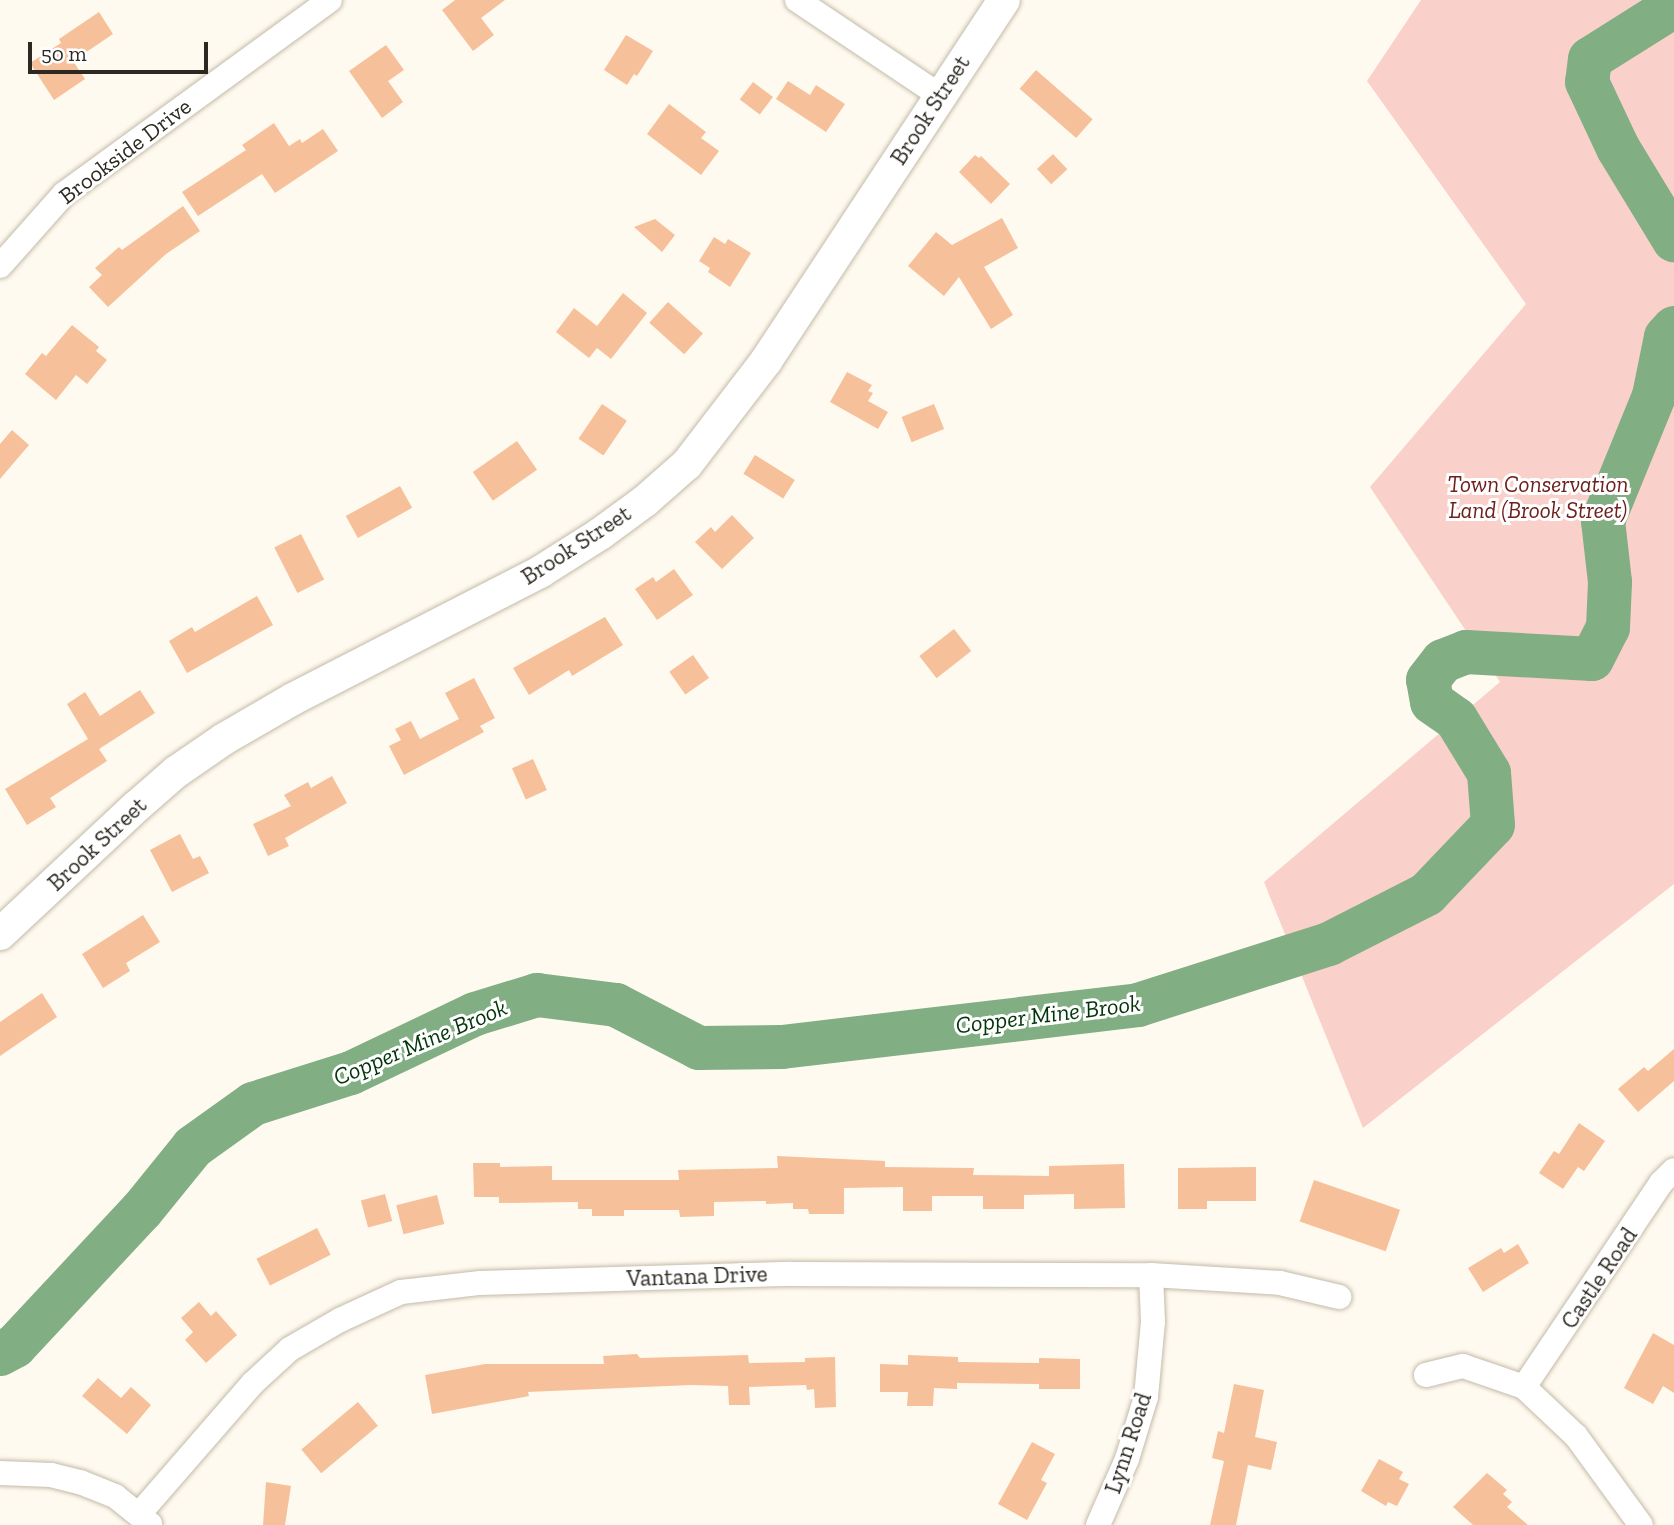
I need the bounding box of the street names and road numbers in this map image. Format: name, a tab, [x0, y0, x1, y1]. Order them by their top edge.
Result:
street label: Brook Street	[884, 50, 976, 170]
street label: Brookside Drive	[53, 92, 197, 210]
street label: Brook Street	[516, 499, 636, 591]
street label: Brook Street	[42, 791, 152, 897]
street label: Castle Road	[1555, 1222, 1643, 1334]
street label: Vantana Drive	[626, 1260, 768, 1292]
street label: Lynn Road	[1099, 1389, 1157, 1497]

